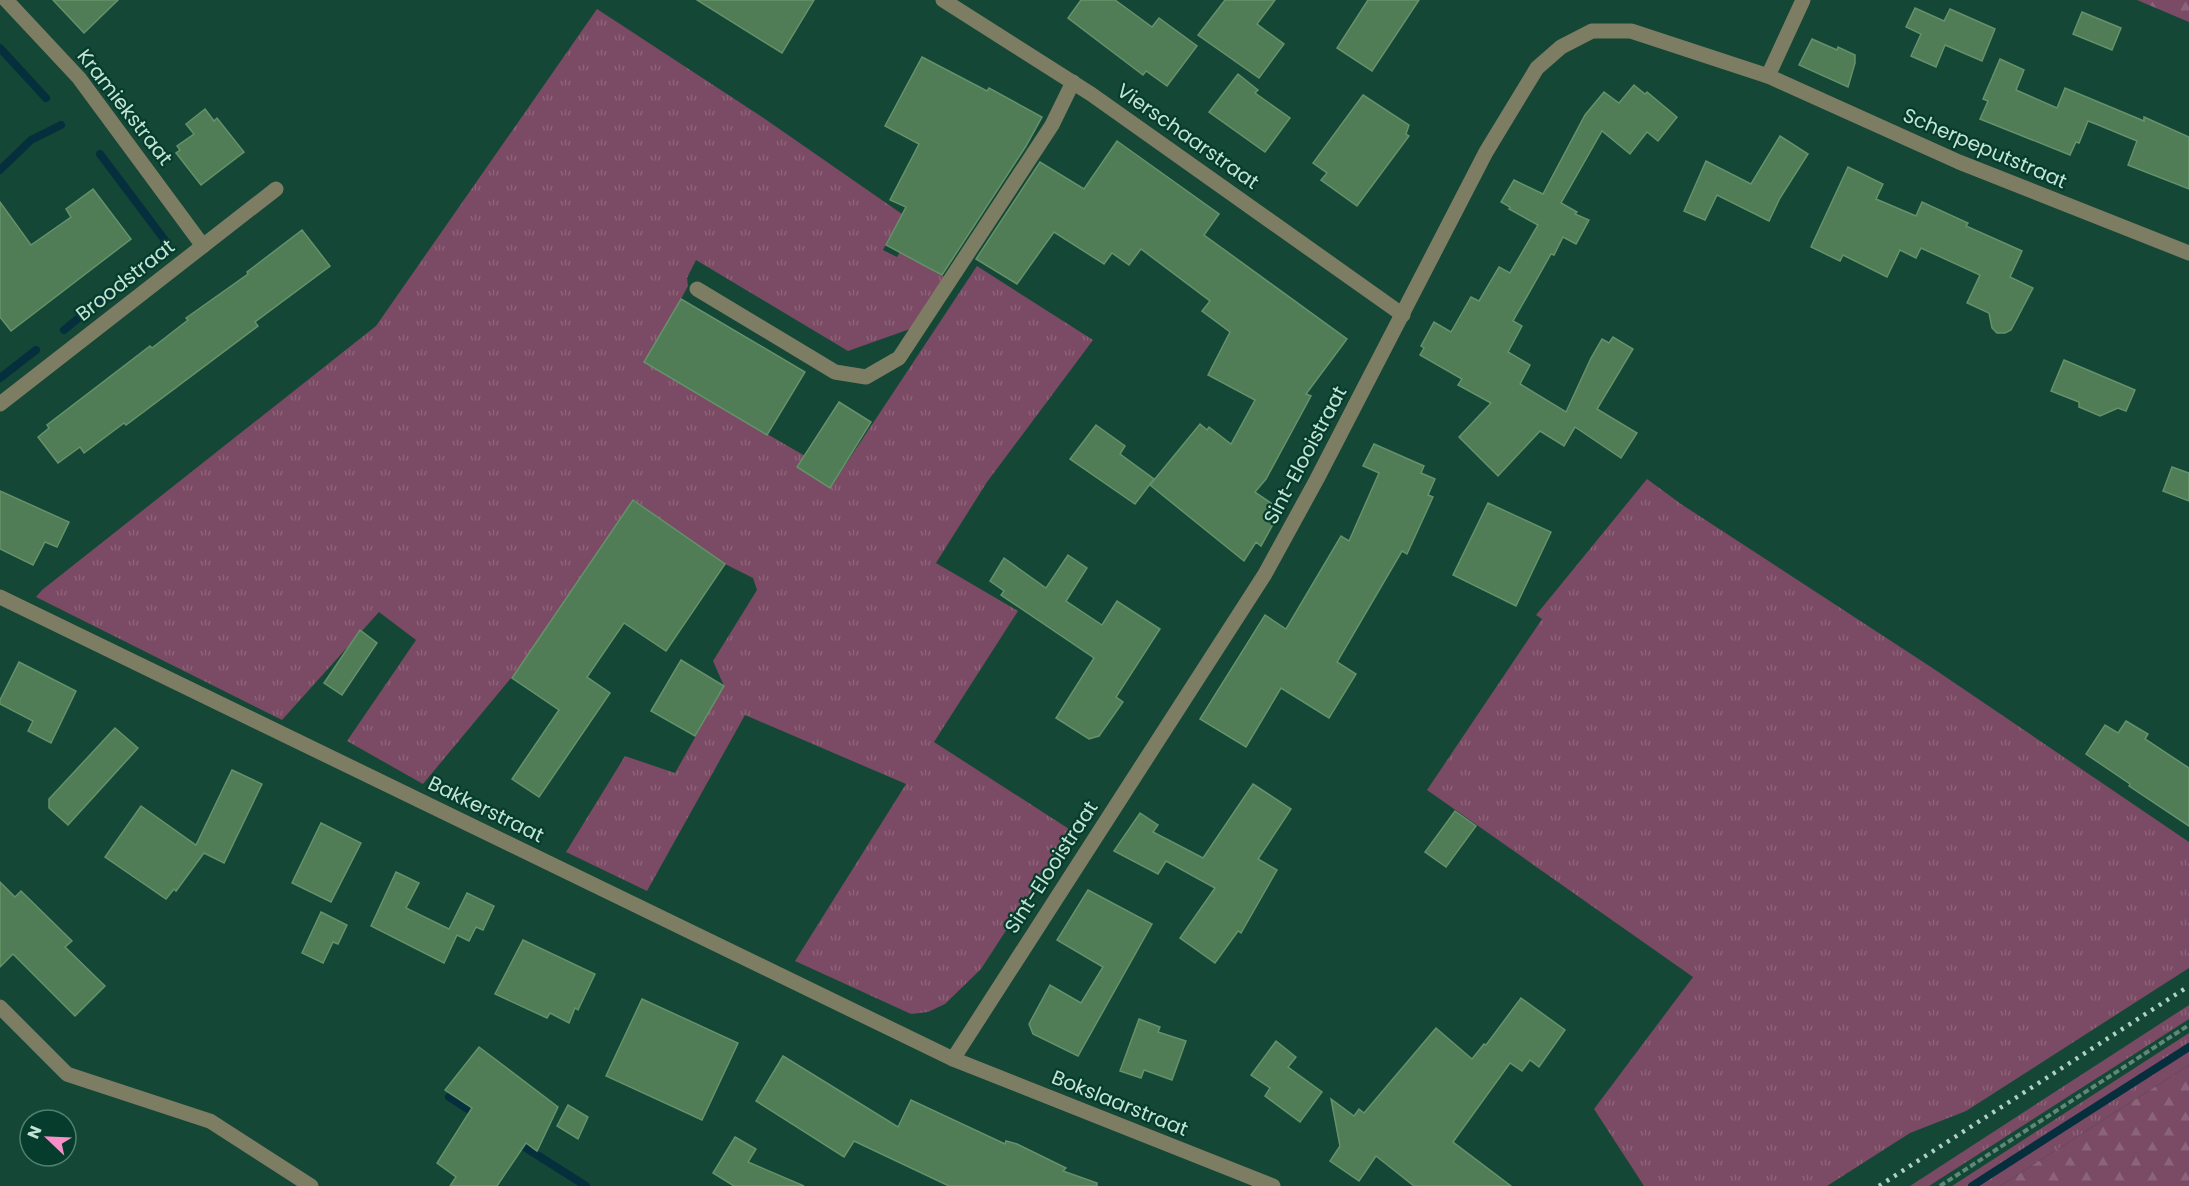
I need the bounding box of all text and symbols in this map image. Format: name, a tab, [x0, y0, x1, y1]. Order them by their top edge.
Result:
street label: Kramiekstraat	[71, 43, 179, 171]
street label: Vierschaarstraat	[1111, 76, 1265, 196]
street label: Scherpeputstraat	[1899, 101, 2071, 195]
street label: Broodstraat	[70, 233, 180, 327]
street label: Sint-Elooistraat	[1257, 381, 1353, 529]
street label: Bakkerstraat	[423, 769, 549, 849]
street label: Sint-Elooistraat	[998, 795, 1104, 939]
street label: Bokslaarstraat	[1048, 1063, 1192, 1143]
north arrow	[18, 1108, 78, 1168]
text: N	[22, 1122, 48, 1142]

